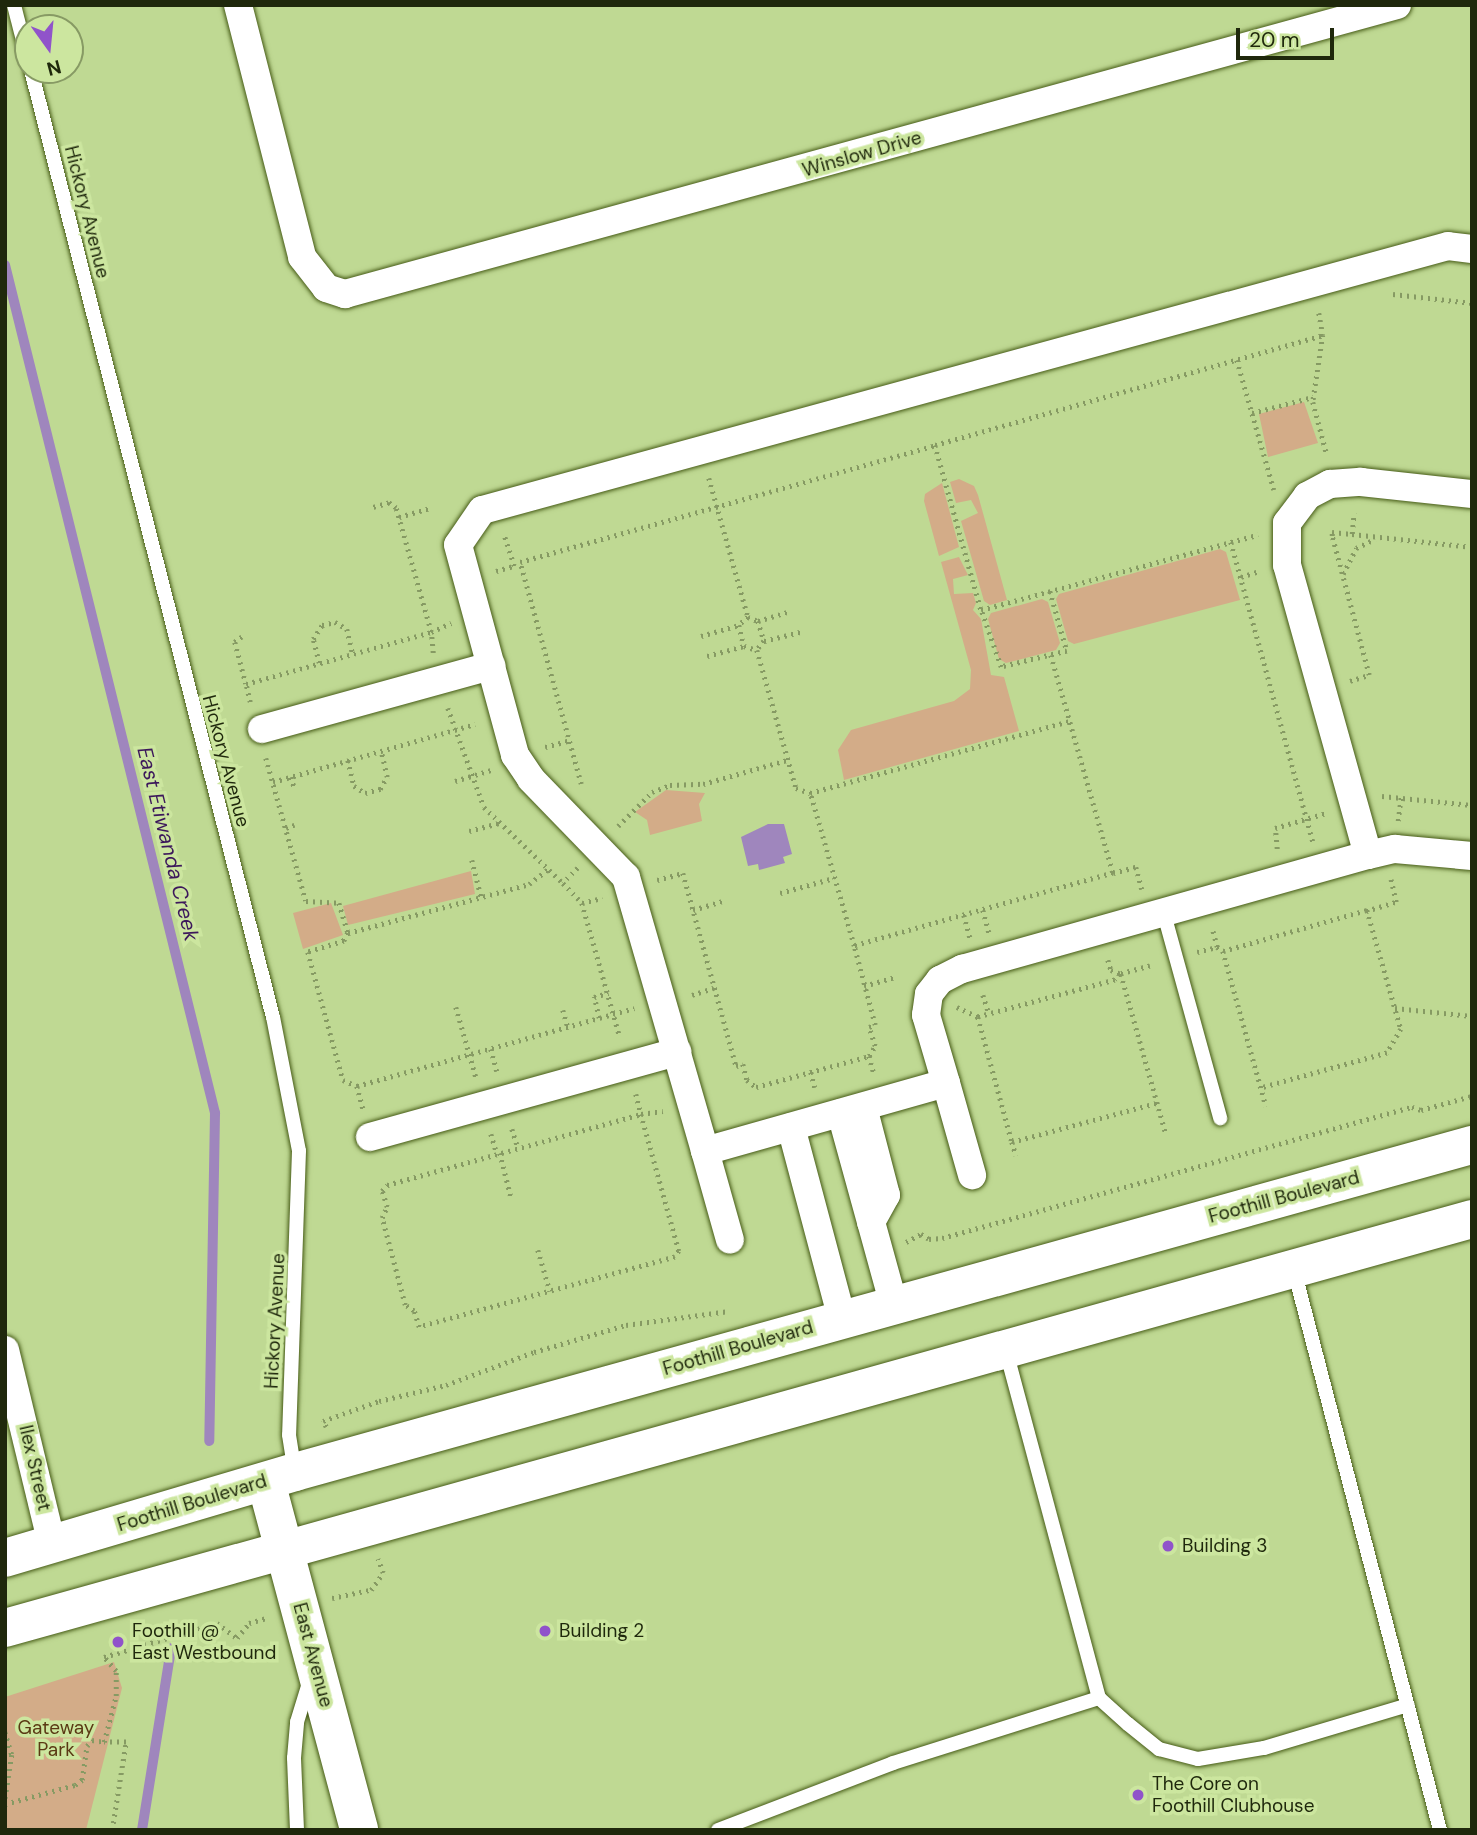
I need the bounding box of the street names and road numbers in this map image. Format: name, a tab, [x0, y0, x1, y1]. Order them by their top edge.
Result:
street label: Winslow Drive	[800, 126, 924, 182]
street label: Hickory Avenue	[60, 143, 114, 281]
street label: Hickory Avenue	[197, 692, 255, 830]
street label: Foothill Boulevard	[1206, 1166, 1362, 1228]
street label: Hickory Avenue	[260, 1253, 290, 1389]
street label: Foothill Boulevard	[660, 1316, 816, 1380]
street label: Ilex Street	[14, 1423, 56, 1513]
street label: Foothill Boulevard	[115, 1469, 269, 1537]
street label: East Avenue	[288, 1600, 338, 1710]

